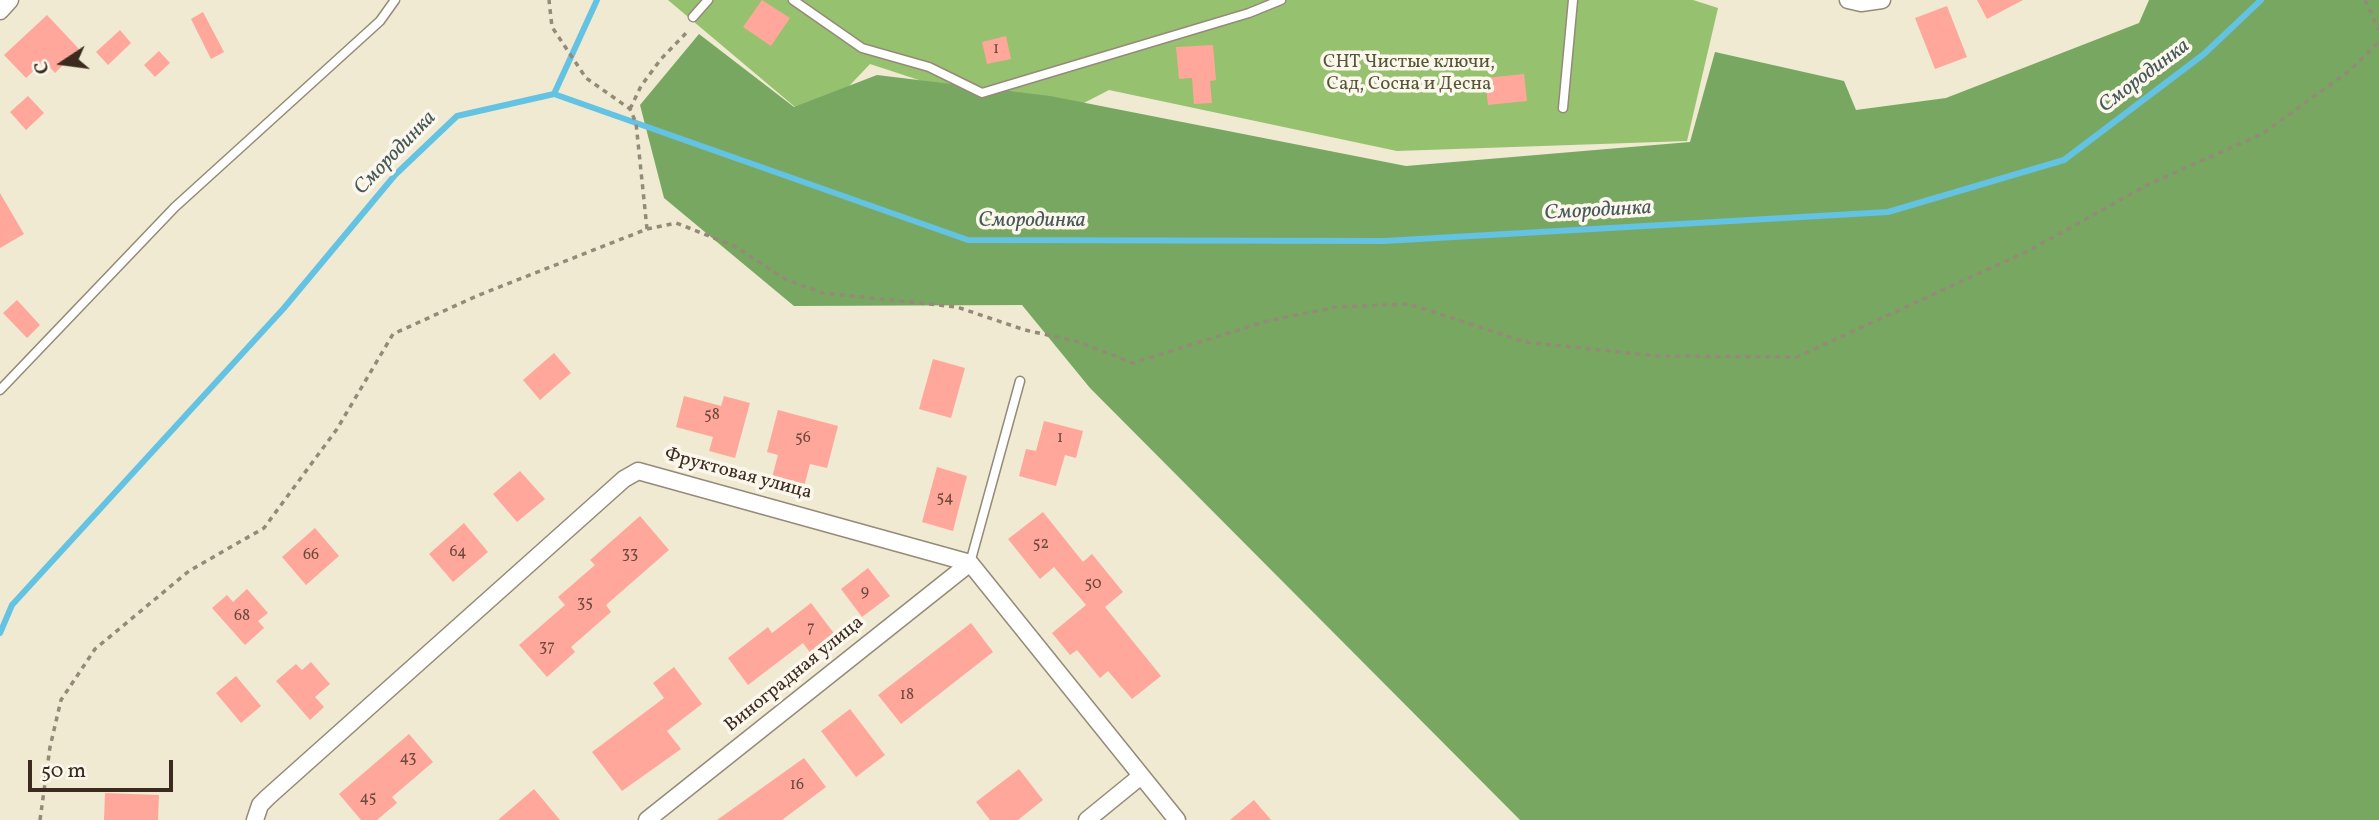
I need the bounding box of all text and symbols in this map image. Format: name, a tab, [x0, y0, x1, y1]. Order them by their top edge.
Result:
north arrow	[28, 28, 98, 98]
water label: Смородинка	[2095, 35, 2195, 119]
house number: 1	[993, 40, 999, 60]
park label: СНТ Чистые ключи, Сад, Сосна и Десна	[1323, 53, 1495, 97]
text: С	[28, 59, 57, 77]
water label: Смородинка	[350, 107, 442, 201]
water label: Смородинка	[1544, 197, 1652, 227]
water label: Смородинка	[978, 209, 1086, 235]
house number: 58	[704, 406, 720, 426]
house number: 56	[795, 429, 811, 449]
house number: 1	[1057, 429, 1063, 449]
street label: Фруктовая улица	[662, 444, 814, 506]
house number: 54	[936, 489, 954, 509]
house number: 52	[1033, 535, 1049, 555]
house number: 64	[449, 543, 467, 563]
house number: 33	[622, 545, 638, 565]
house number: 66	[303, 546, 319, 566]
house number: 50	[1085, 575, 1101, 595]
house number: 9	[861, 583, 869, 603]
house number: 35	[577, 594, 593, 614]
house number: 68	[234, 607, 250, 627]
street label: Виноградная улица	[721, 612, 869, 738]
house number: 7	[807, 619, 815, 639]
house number: 37	[539, 638, 555, 658]
house number: 18	[900, 686, 914, 706]
scale bar	[32, 746, 177, 790]
house number: 43	[399, 749, 417, 769]
text: 50 m	[41, 757, 86, 786]
house number: 16	[790, 776, 804, 796]
house number: 45	[360, 789, 376, 809]

